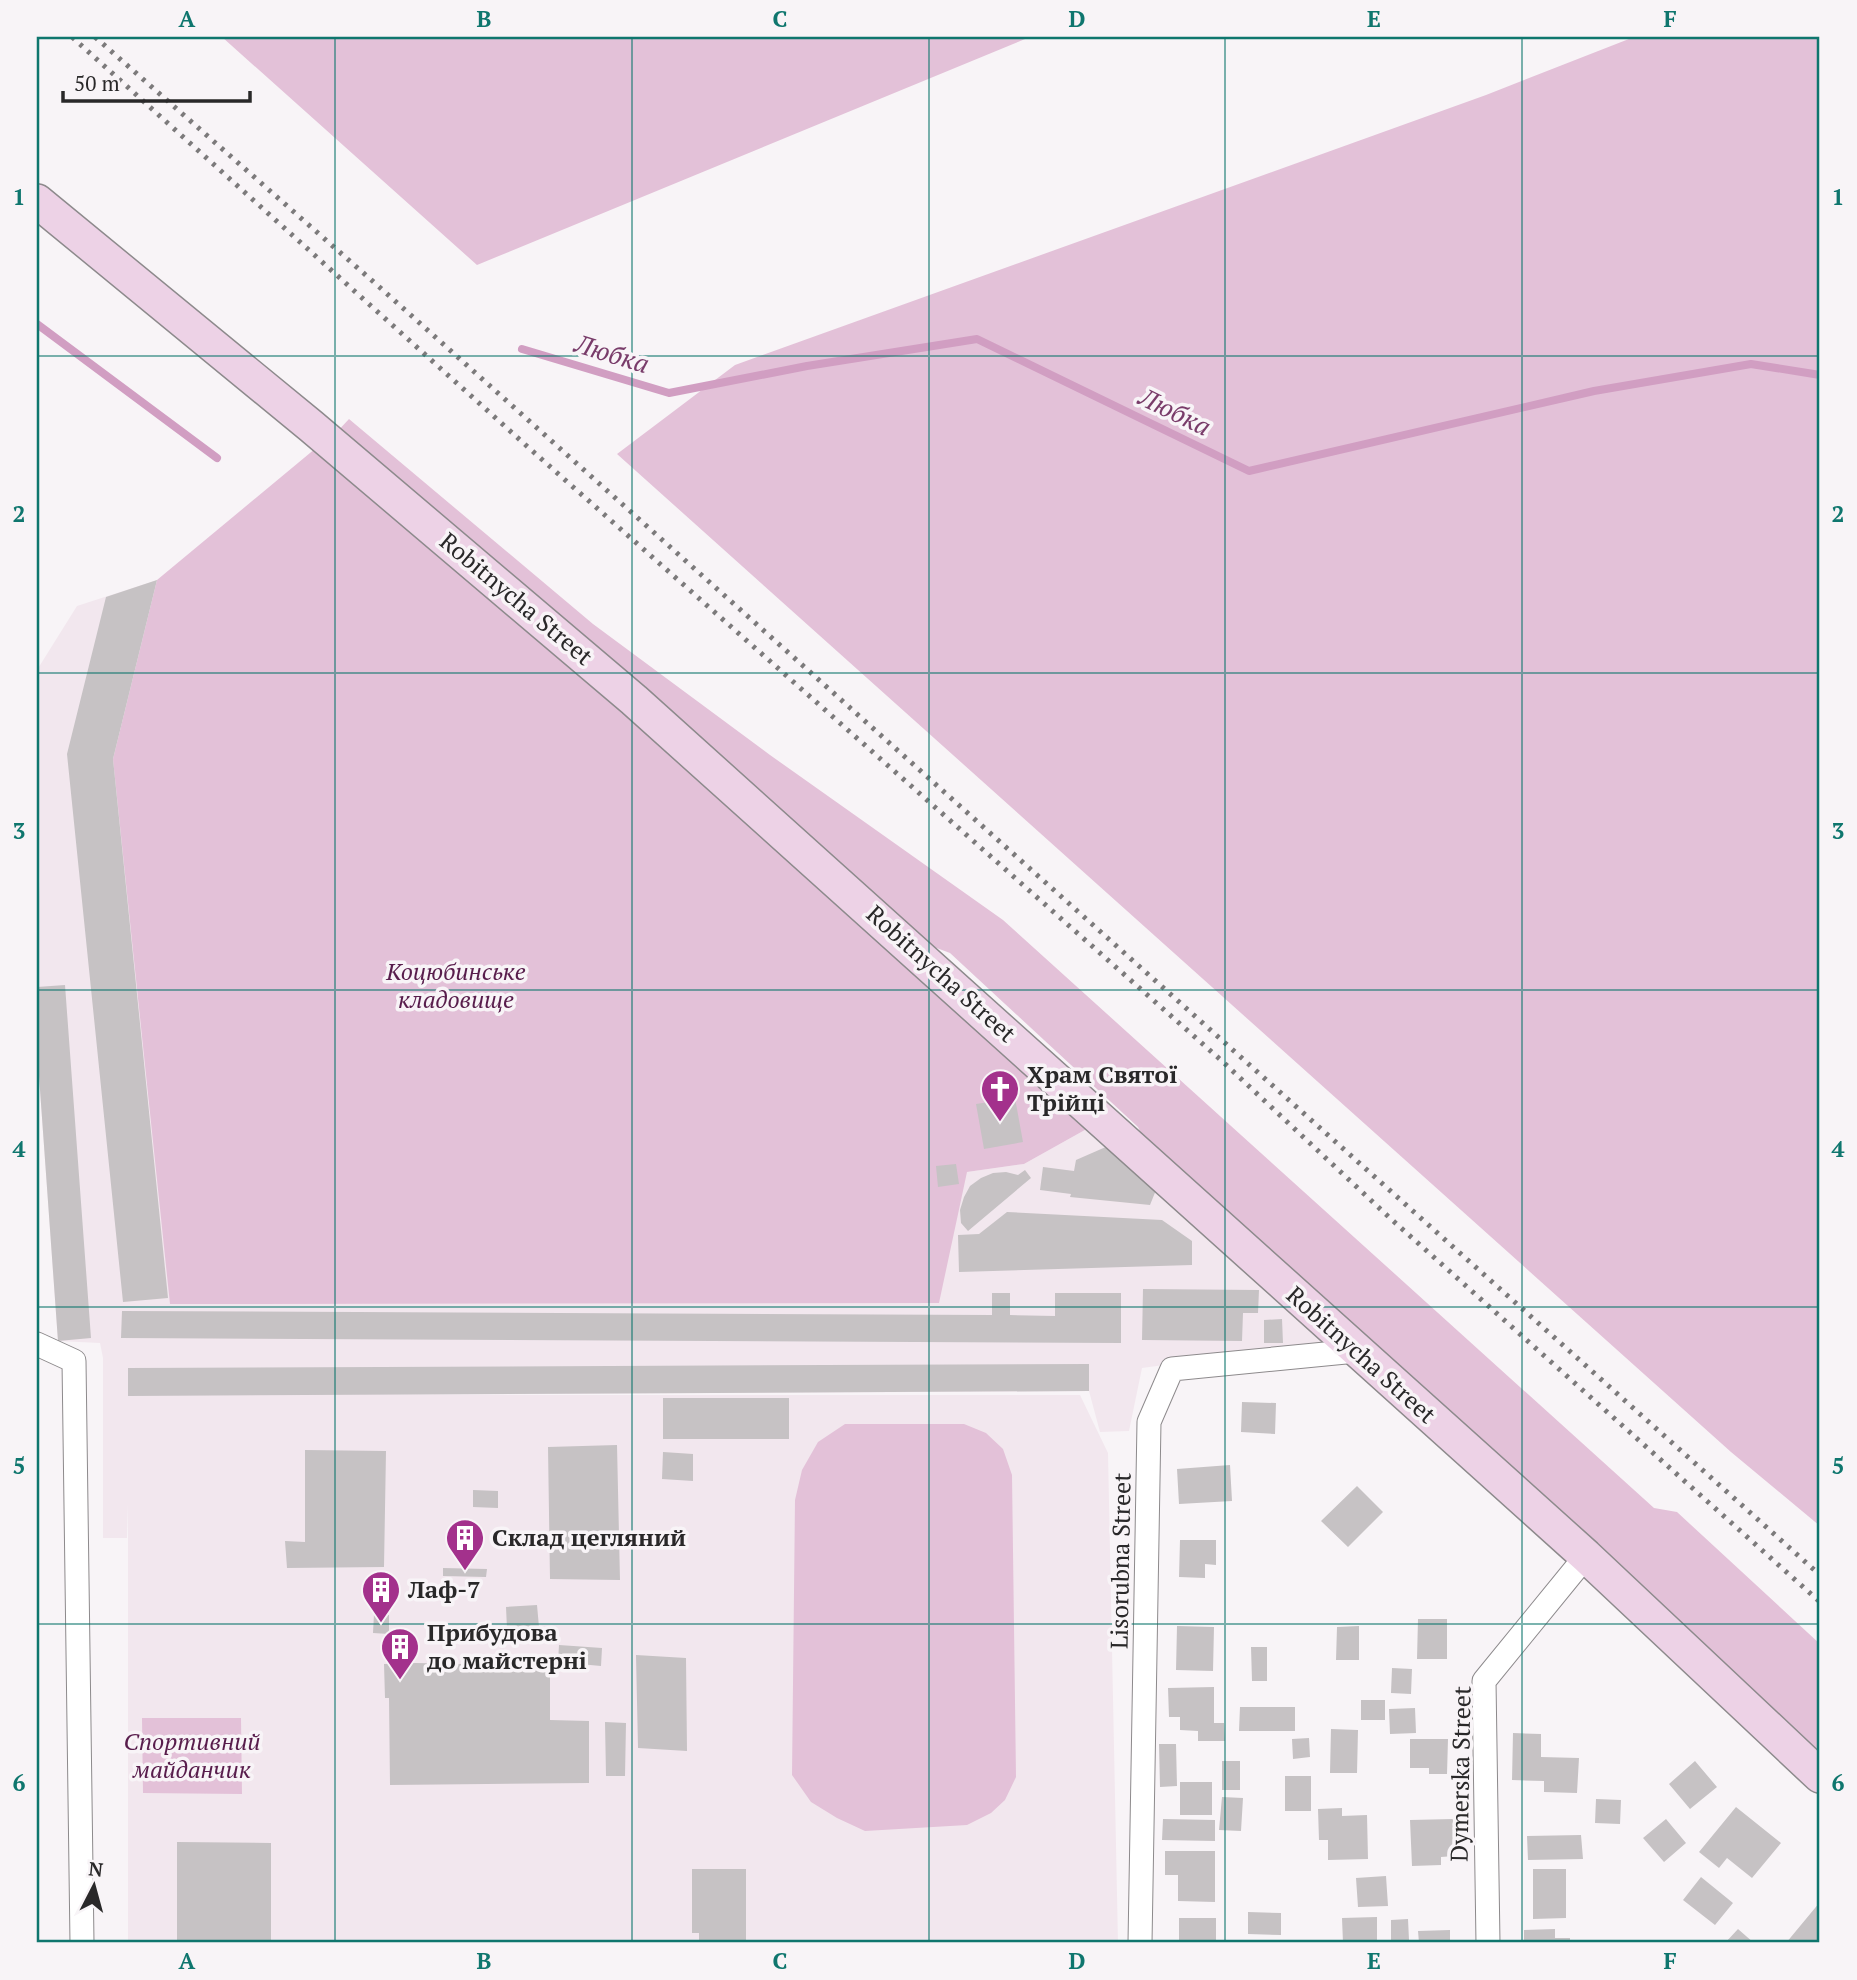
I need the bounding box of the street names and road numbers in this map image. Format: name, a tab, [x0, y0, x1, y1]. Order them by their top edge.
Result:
street label: Robitnycha Street	[433, 525, 600, 672]
street label: Robitnycha Street	[860, 898, 1023, 1049]
street label: Robitnycha Street	[1280, 1279, 1443, 1430]
street label: Lisorubna Street	[1102, 1472, 1138, 1649]
street label: Dymerska Street	[1442, 1686, 1478, 1862]

